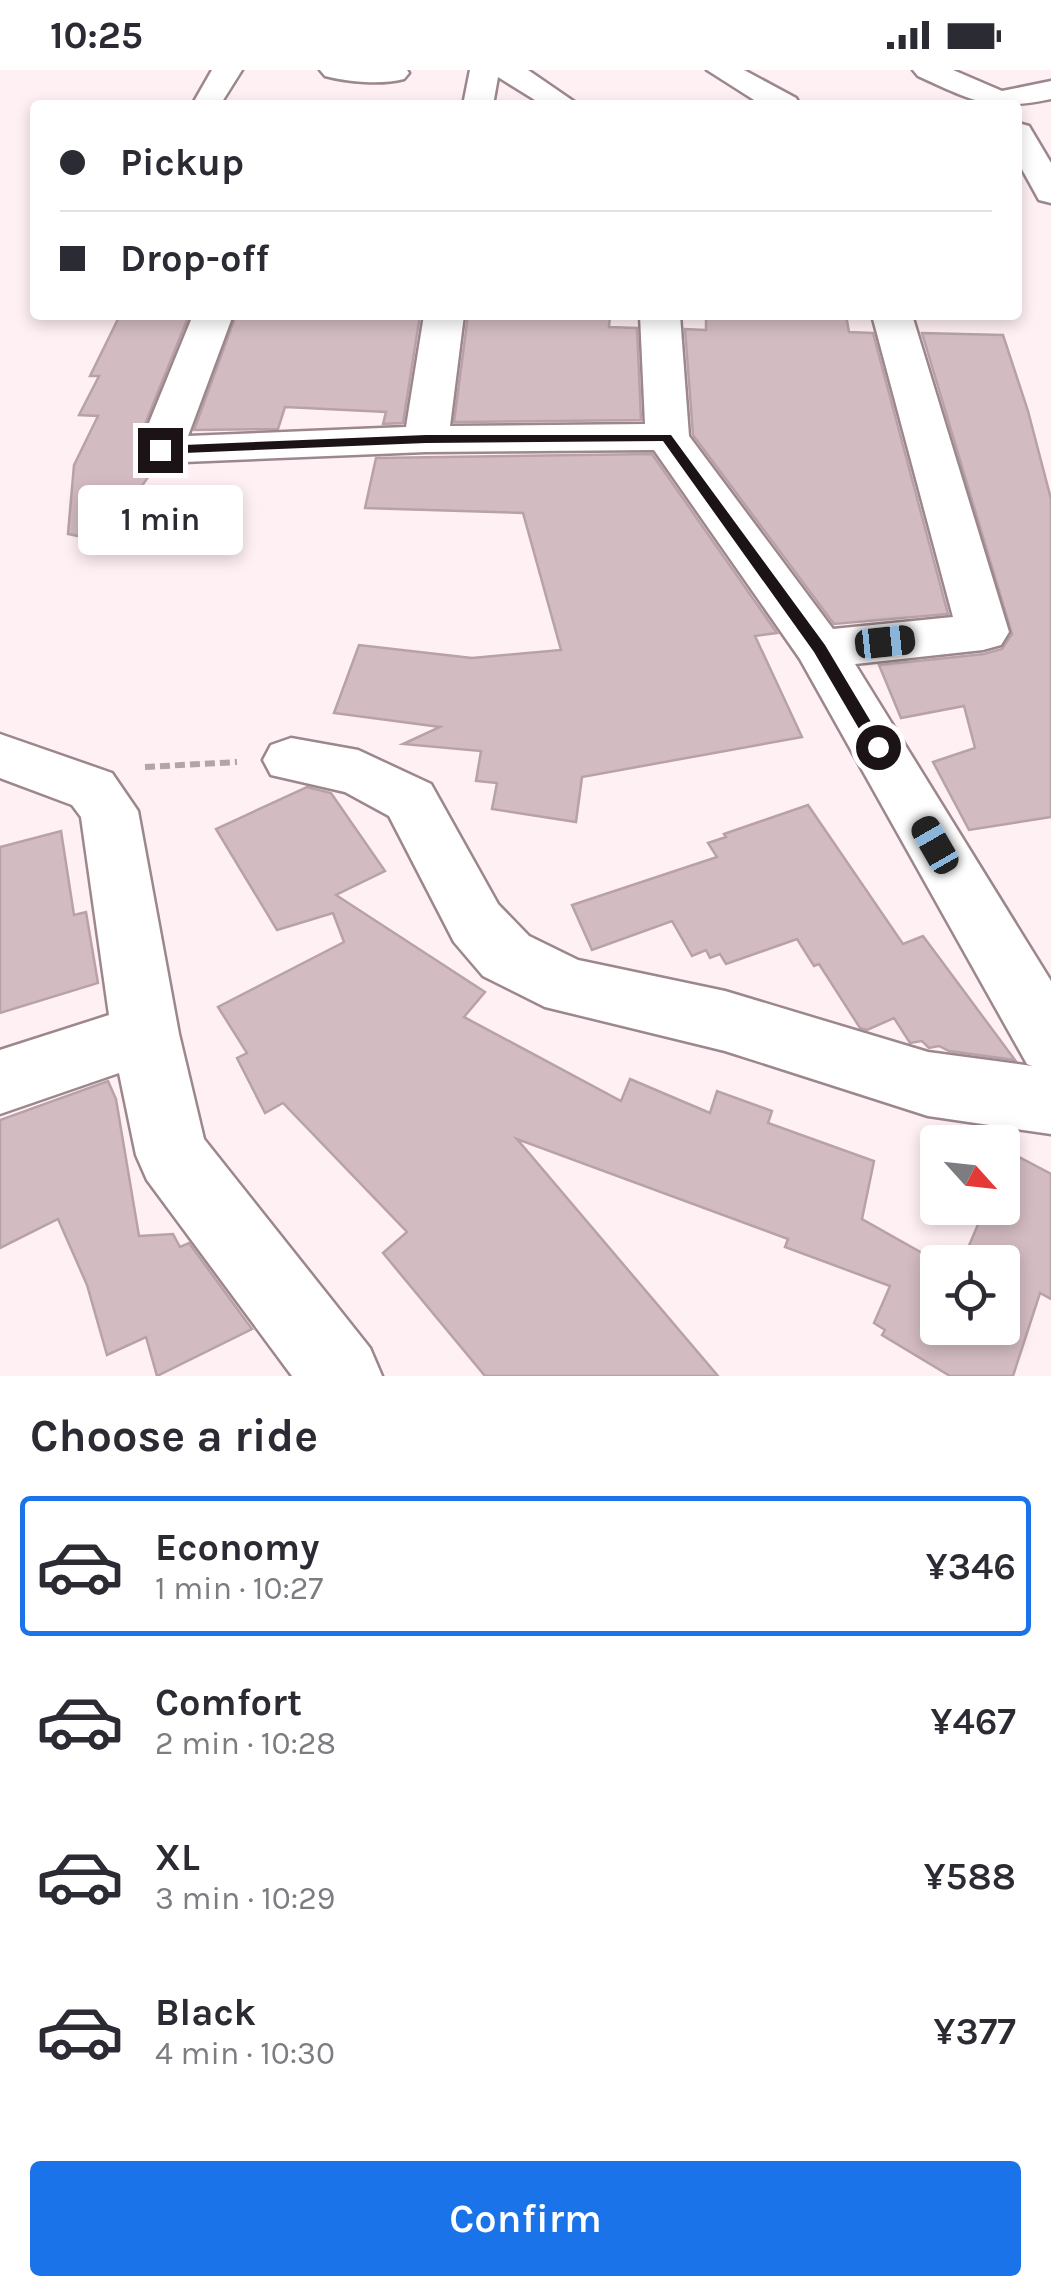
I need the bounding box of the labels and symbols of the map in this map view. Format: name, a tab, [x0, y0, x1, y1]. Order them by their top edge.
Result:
route end	[138, 428, 183, 473]
callout: 1 min	[78, 485, 242, 555]
car	[854, 624, 916, 660]
route start	[856, 725, 901, 770]
car	[907, 812, 963, 878]
north arrow	[920, 1125, 1020, 1225]

